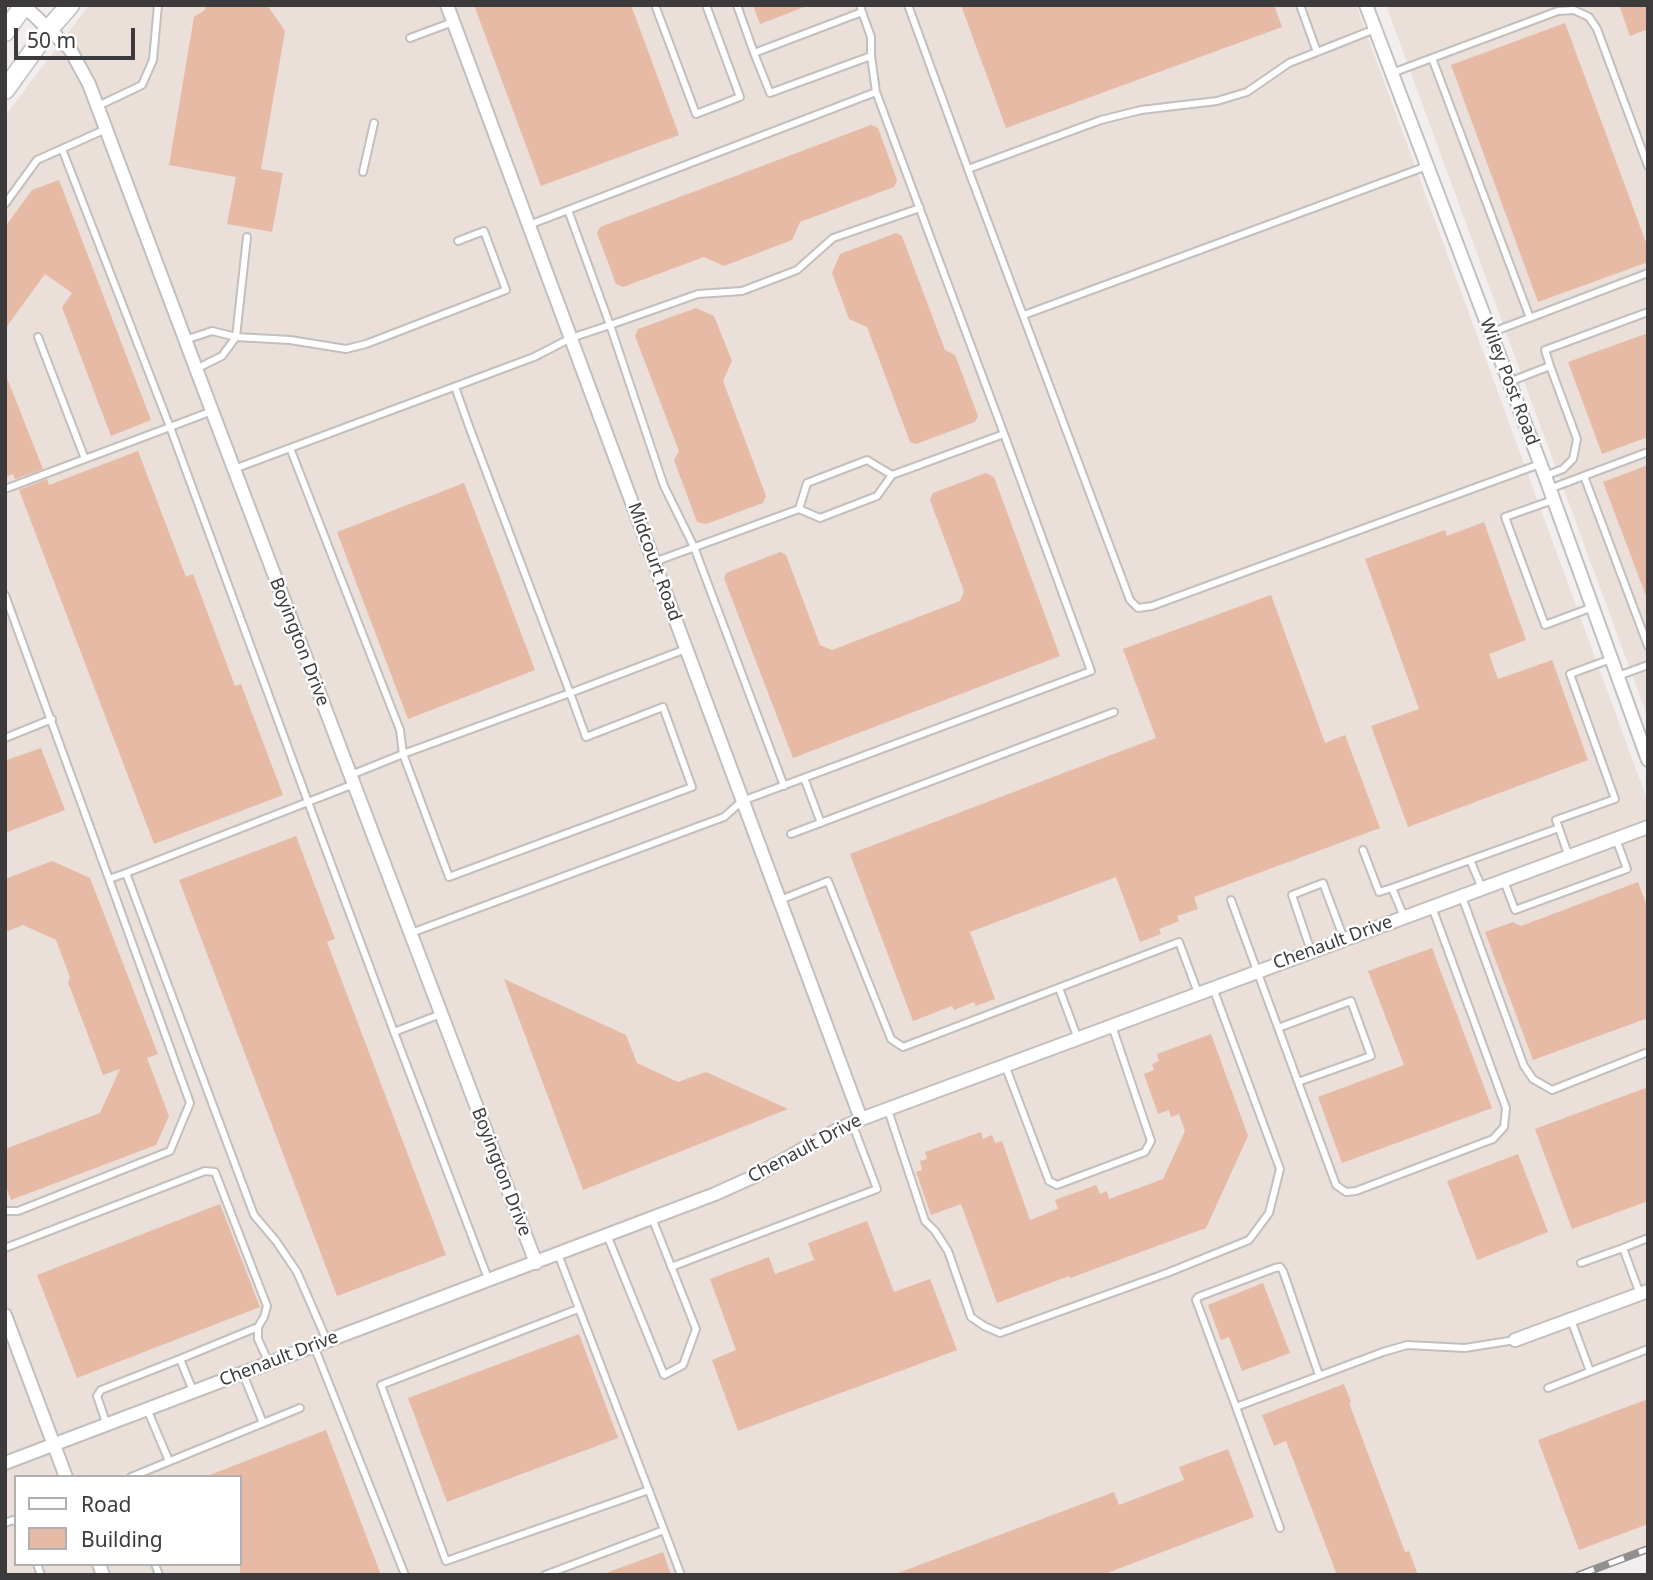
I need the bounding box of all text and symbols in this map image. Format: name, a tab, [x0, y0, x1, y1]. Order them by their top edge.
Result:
scale bar	[18, 14, 138, 58]
text: 50 m	[27, 26, 76, 54]
street label: Wiley Post Road	[1475, 315, 1543, 449]
street label: Midcourt Road	[623, 500, 685, 624]
street label: Boyington Drive	[265, 575, 333, 709]
street label: Chenault Drive	[1270, 911, 1396, 975]
street label: Boyington Drive	[467, 1105, 535, 1239]
street label: Chenault Drive	[745, 1110, 865, 1188]
street label: Chenault Drive	[217, 1326, 341, 1392]
legend	[14, 1475, 242, 1566]
text: Road	[81, 1490, 131, 1518]
text: Building	[81, 1525, 163, 1553]

